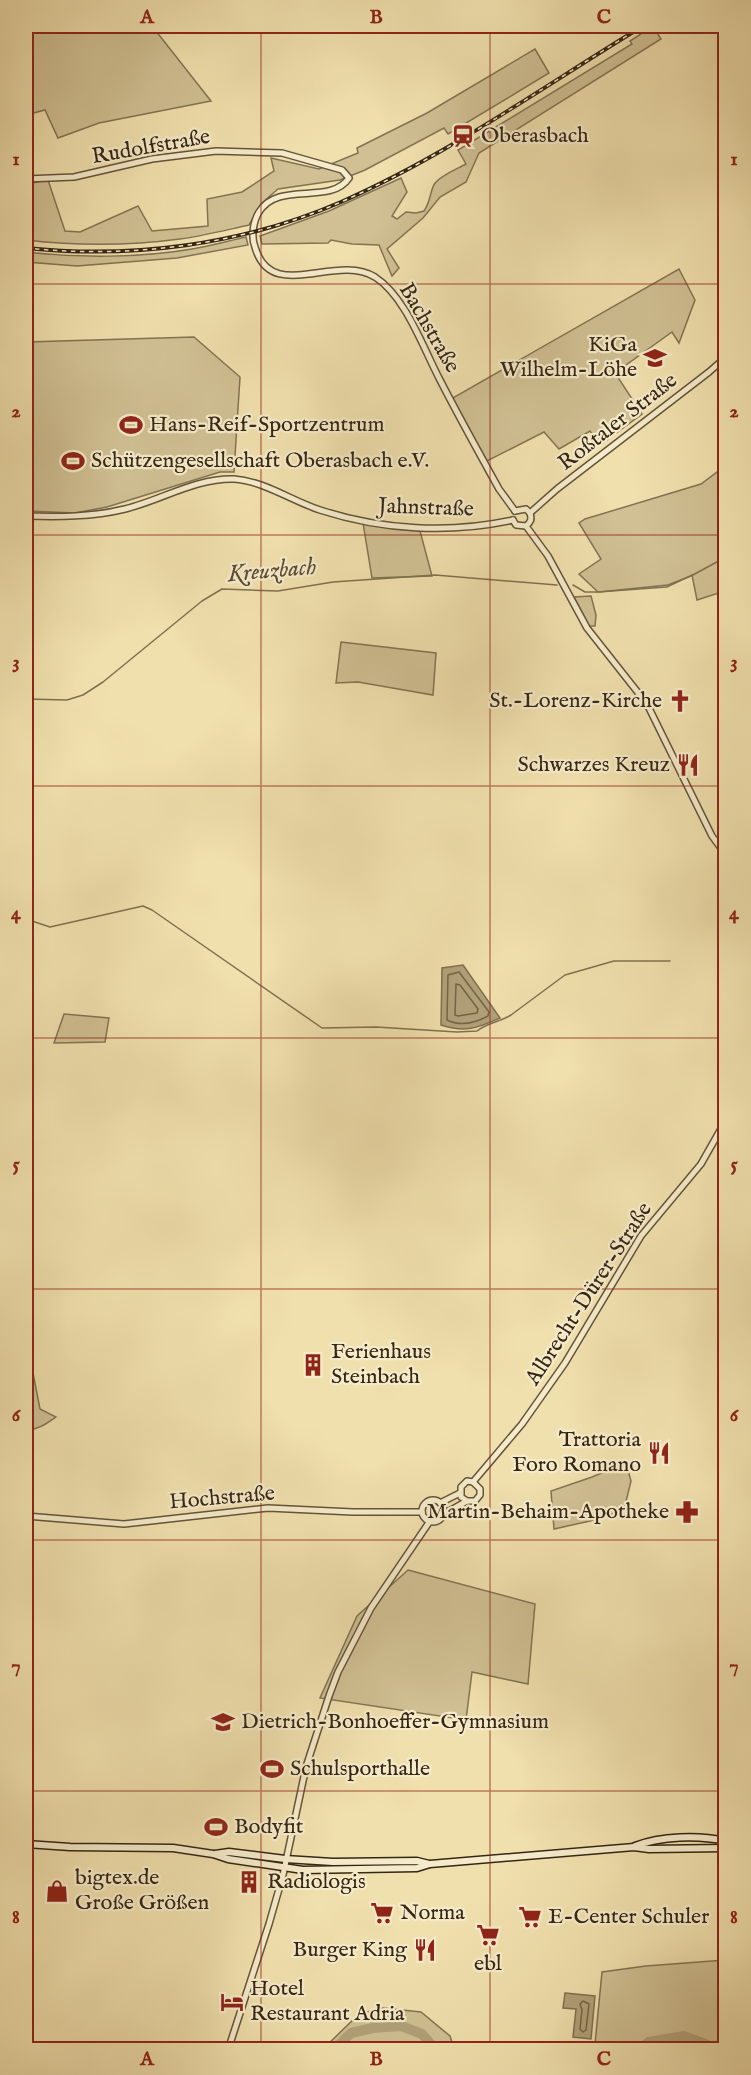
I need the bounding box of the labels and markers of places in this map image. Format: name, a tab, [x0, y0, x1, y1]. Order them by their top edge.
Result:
place label: Oberasbach	[481, 122, 589, 150]
station icon: Oberasbach	[450, 123, 476, 149]
place label: KiGa Wilhelm-Löhe	[500, 331, 637, 384]
school or university icon: KiGa Wilhelm-Löhe	[642, 345, 668, 371]
place label: Hans-Reif-Sportzentrum	[149, 411, 384, 439]
sports icon: Hans-Reif-Sportzentrum	[118, 412, 144, 438]
place label: Schützengesellschaft Oberasbach e.V.	[91, 447, 429, 475]
sports icon: Schützengesellschaft Oberasbach e.V.	[60, 448, 86, 474]
place label: St.-Lorenz-Kirche	[489, 687, 662, 715]
church icon: St.-Lorenz-Kirche	[667, 688, 693, 714]
place label: Schwarzes Kreuz	[517, 751, 670, 779]
restaurant icon: Schwarzes Kreuz	[675, 752, 701, 778]
place label: Ferienhaus Steinbach	[331, 1338, 431, 1391]
building icon: Ferienhaus Steinbach	[300, 1352, 326, 1378]
place label: Trattoria Foro Romano	[512, 1426, 641, 1479]
restaurant icon: Trattoria Foro Romano	[646, 1440, 672, 1466]
place label: Martin-Behaim-Apotheke	[427, 1498, 669, 1526]
pharmacy icon: Martin-Behaim-Apotheke	[674, 1499, 700, 1525]
place label: Dietrich-Bonhoeffer-Gymnasium	[241, 1708, 549, 1736]
school or university icon: Dietrich-Bonhoeffer-Gymnasium	[210, 1709, 236, 1735]
place label: Schulsporthalle	[290, 1755, 430, 1783]
sports icon: Schulsporthalle	[259, 1756, 285, 1782]
place label: Bodyfit	[234, 1813, 304, 1841]
sports icon: Bodyfit	[203, 1814, 229, 1840]
place label: bigtex.de Große Größen	[75, 1864, 210, 1917]
place label: Radiologis	[267, 1868, 366, 1896]
building icon: Radiologis	[236, 1869, 262, 1895]
shop icon: bigtex.de Große Größen	[44, 1878, 70, 1904]
place label: Norma	[400, 1899, 465, 1927]
supermarket icon: Norma	[369, 1900, 395, 1926]
place label: E-Center Schuler	[548, 1903, 709, 1931]
supermarket icon: E-Center Schuler	[517, 1904, 543, 1930]
supermarket icon: ebl	[475, 1922, 501, 1948]
place label: Burger King	[293, 1936, 408, 1964]
restaurant icon: Burger King	[412, 1937, 438, 1963]
place label: ebl	[474, 1950, 502, 1978]
place label: Hotel Restaurant Adria	[250, 1975, 405, 2028]
hotel icon: Hotel Restaurant Adria	[219, 1989, 245, 2015]

